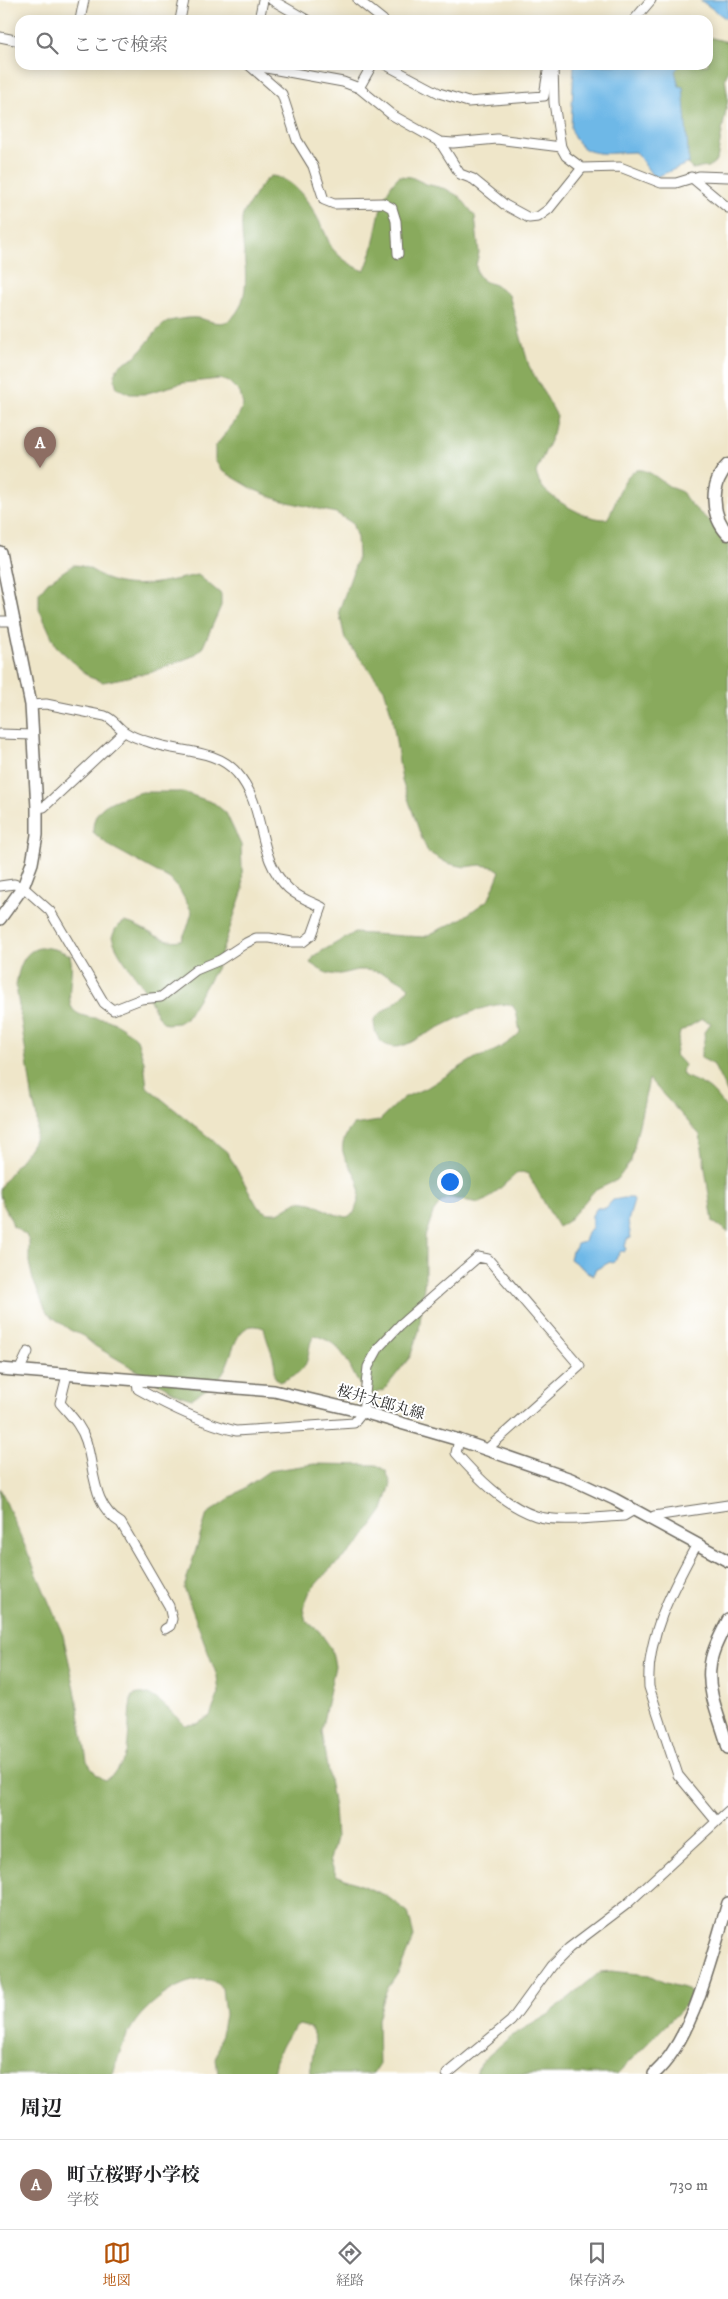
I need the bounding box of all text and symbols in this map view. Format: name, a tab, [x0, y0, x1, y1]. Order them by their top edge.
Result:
search box	[15, 15, 713, 70]
icon: search	[33, 29, 61, 57]
text: ここで検索	[73, 34, 168, 57]
pin: A	[24, 427, 56, 468]
your location	[437, 1169, 463, 1195]
street label: 桜井太郎丸線	[335, 1381, 427, 1424]
text: 周辺	[20, 2096, 62, 2122]
text: 町立桜野小学校	[67, 2164, 200, 2187]
text: A	[31, 2175, 41, 2195]
text: 730 m	[670, 2175, 708, 2195]
text: 学校	[67, 2190, 99, 2210]
tab: 地図	[103, 2239, 131, 2290]
tab: 経路	[336, 2239, 364, 2290]
tab: 保存済み	[569, 2239, 625, 2290]

